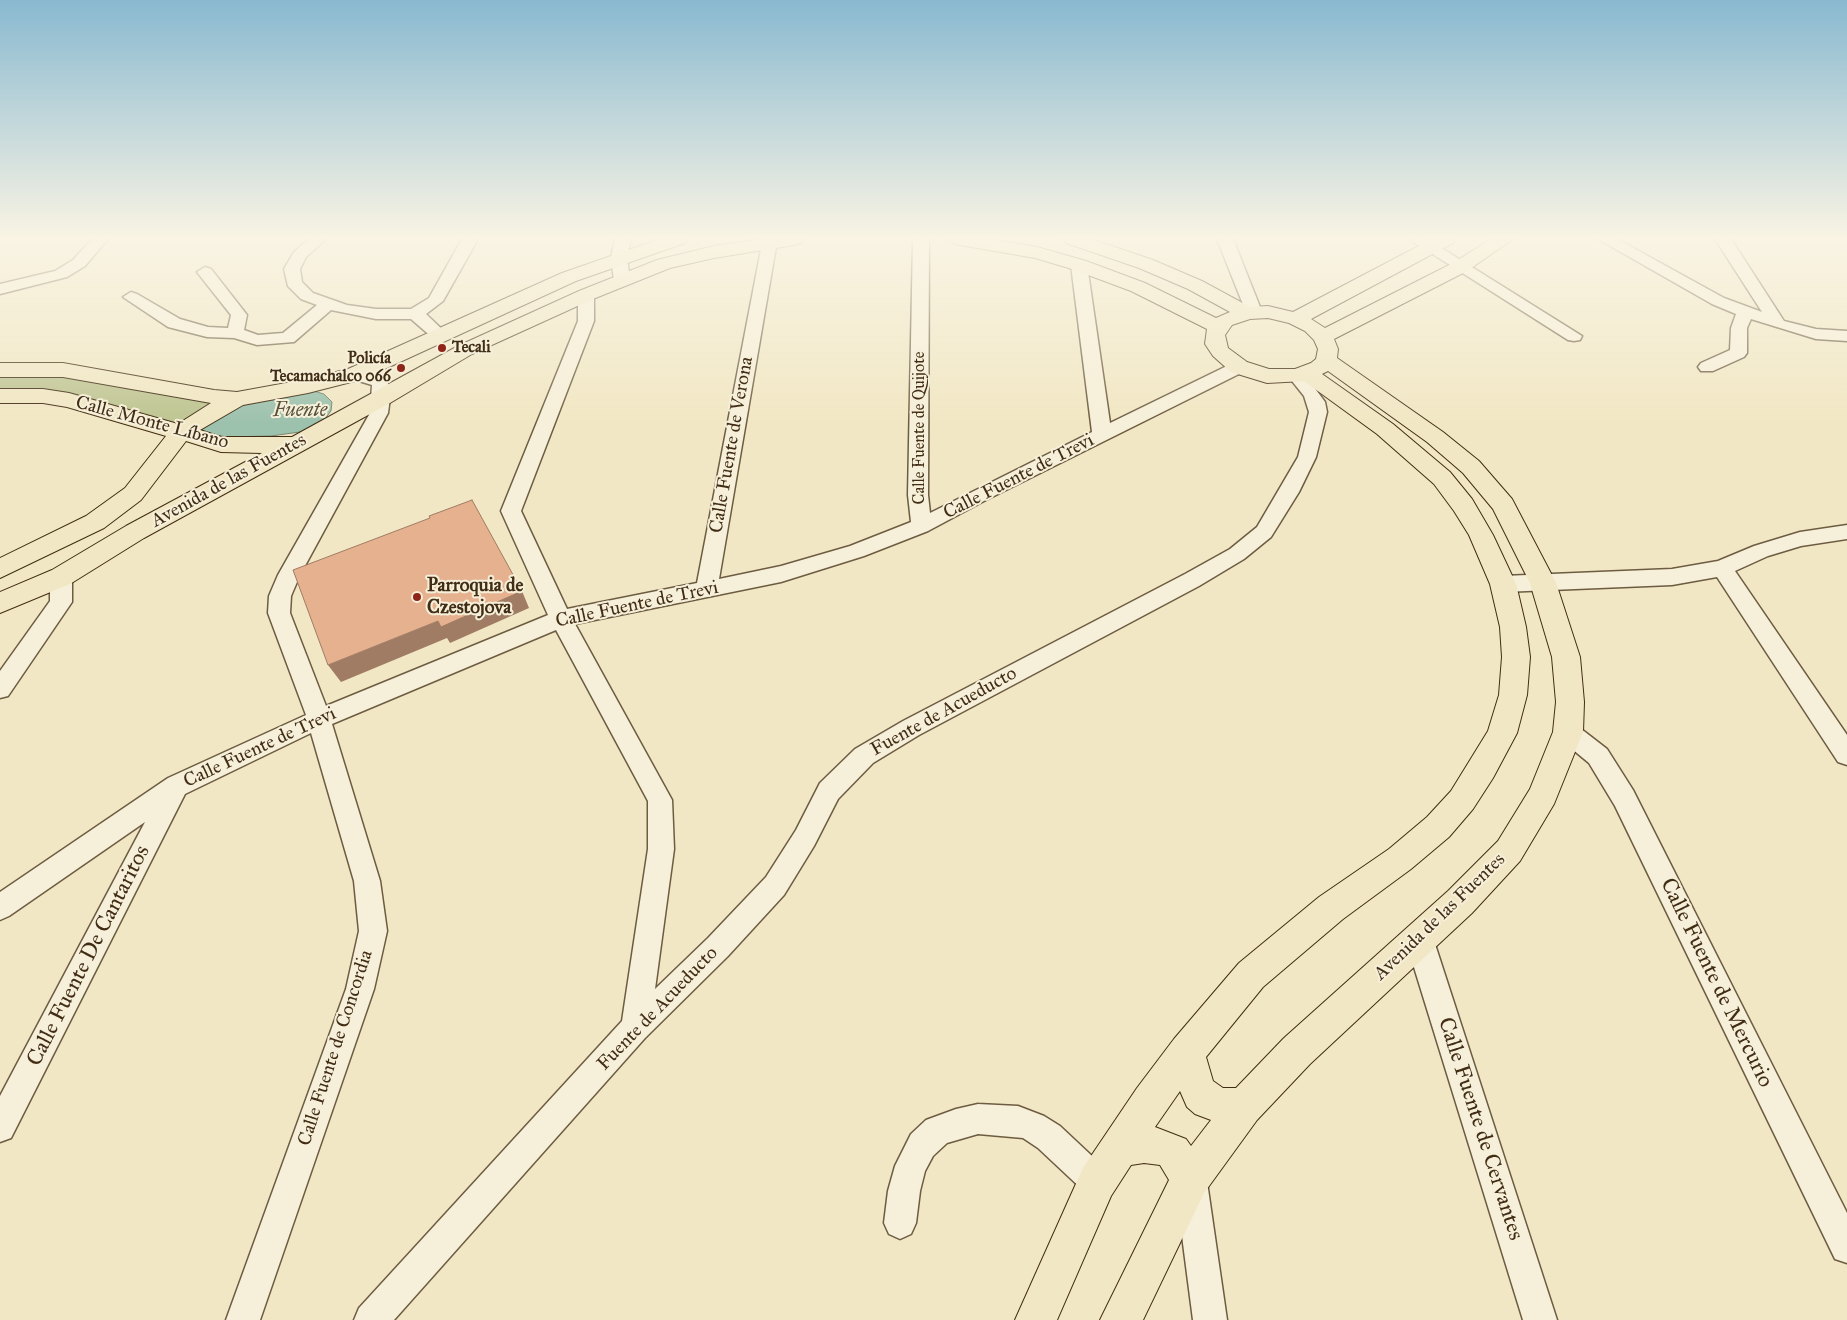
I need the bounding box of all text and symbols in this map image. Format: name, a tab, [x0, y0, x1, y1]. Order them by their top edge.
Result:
place label: Tecali	[452, 338, 491, 358]
marker: Tecali	[436, 342, 448, 354]
place label: Policía Tecamachalco 066	[270, 349, 391, 387]
street label: Calle Fuente de Quijote	[910, 352, 930, 504]
street label: Calle Fuente de Verona	[705, 355, 759, 535]
marker: Policía Tecamachalco 066	[395, 362, 407, 374]
street label: Calle Monte Líbano	[73, 392, 231, 454]
water label: Fuente	[273, 399, 327, 423]
street label: Avenida de las Fuentes	[148, 429, 310, 533]
street label: Calle Fuente de Trevi	[940, 429, 1098, 525]
place label: Parroquia de Czestojova	[427, 575, 523, 619]
street label: Calle Fuente de Trevi	[554, 577, 720, 633]
marker: Parroquia de Czestojova	[411, 591, 423, 603]
street label: Fuente de Acueducto	[867, 662, 1021, 762]
street label: Calle Fuente de Trevi	[180, 703, 340, 793]
street label: Calle Fuente De Cantaritos	[22, 841, 156, 1071]
street label: Avenida de las Fuentes	[1370, 848, 1510, 986]
street label: Calle Fuente de Mercurio	[1654, 874, 1778, 1092]
street label: Fuente de Acueducto	[593, 942, 723, 1076]
street label: Calle Fuente de Concordia	[294, 947, 378, 1149]
street label: Calle Fuente de Cervantes	[1431, 1014, 1529, 1244]

